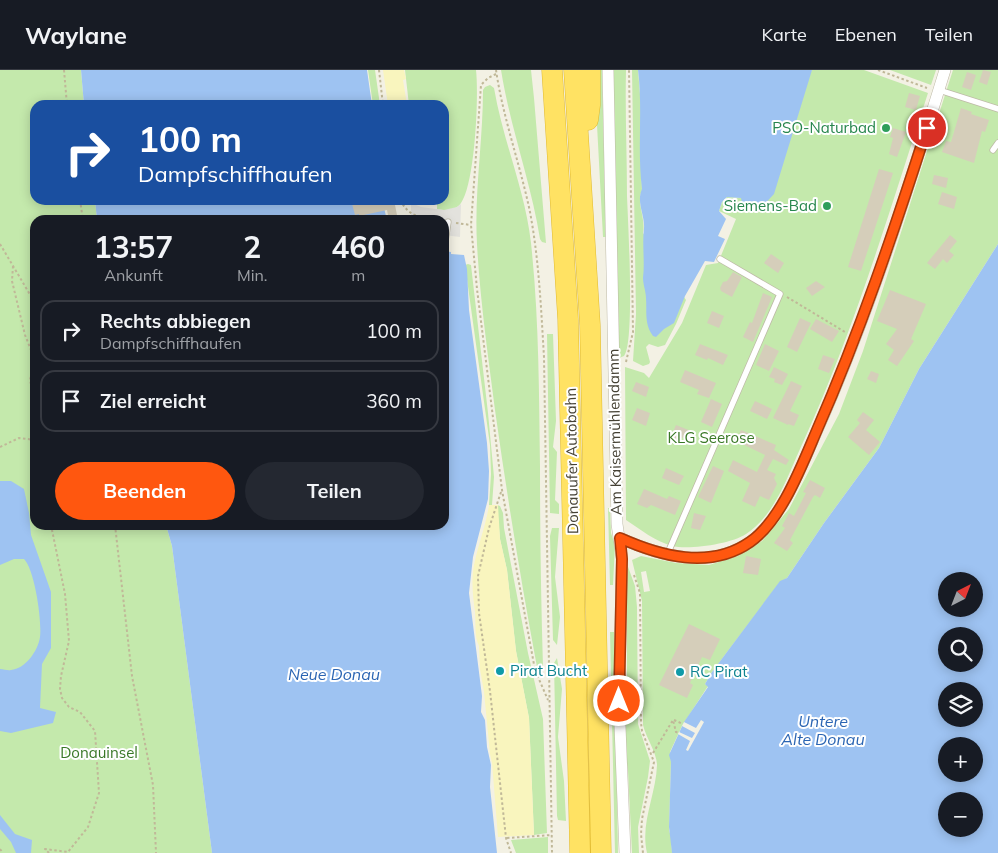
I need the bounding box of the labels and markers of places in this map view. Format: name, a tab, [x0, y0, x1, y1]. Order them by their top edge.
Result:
pin	[906, 107, 948, 149]
place label: PSO-Naturbad	[772, 118, 876, 137]
marker: PSO-Naturbad	[880, 122, 892, 134]
place label: Siemens-Bad	[724, 196, 817, 215]
marker: Siemens-Bad	[821, 200, 833, 212]
place label: Pirat Bucht	[510, 661, 587, 680]
place label: RC Pirat	[690, 662, 747, 681]
marker: Pirat Bucht	[494, 665, 506, 677]
marker: RC Pirat	[674, 666, 686, 678]

